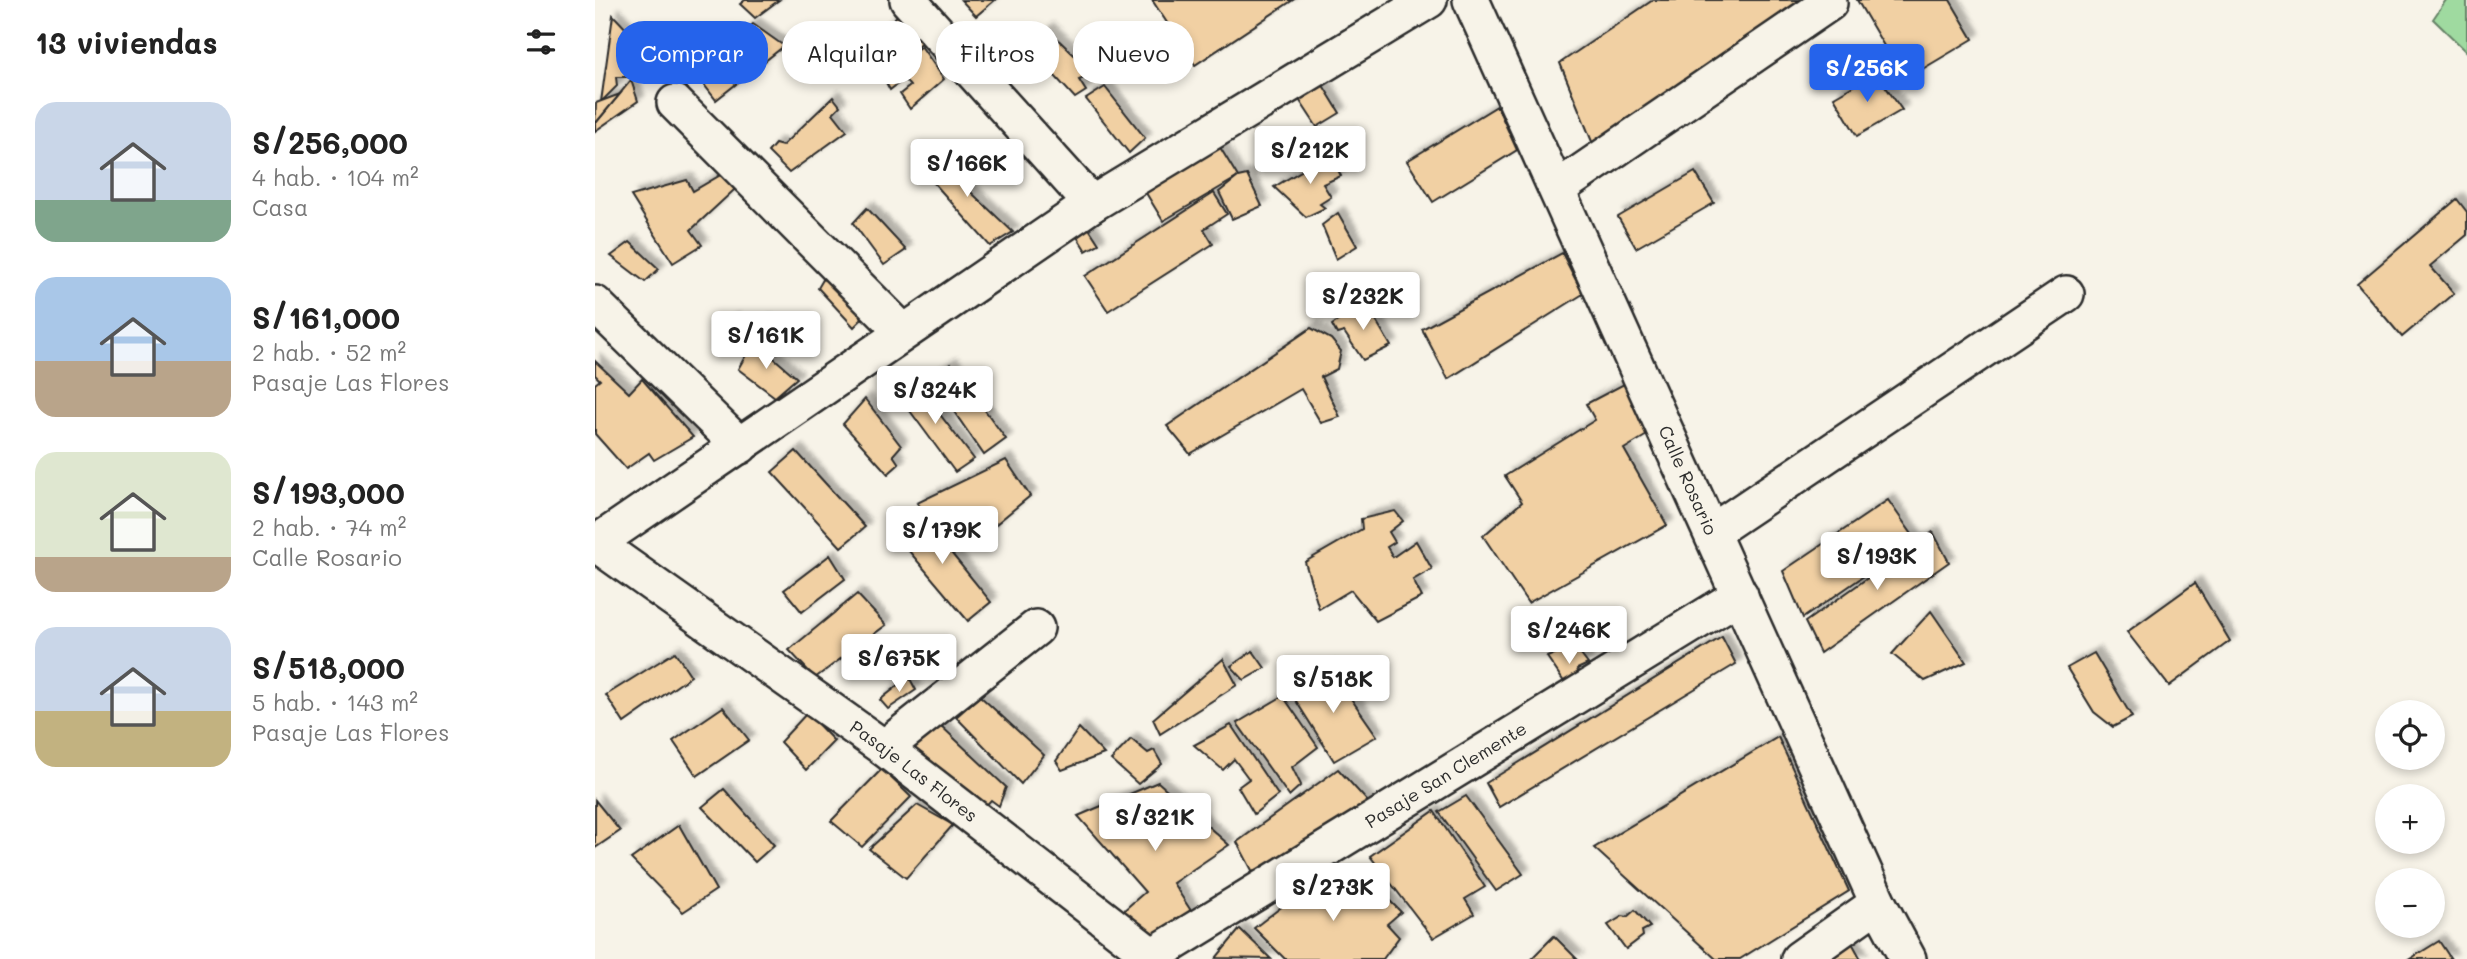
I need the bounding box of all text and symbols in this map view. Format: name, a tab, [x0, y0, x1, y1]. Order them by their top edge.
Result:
chip: Comprar	[616, 21, 768, 84]
chip: Alquilar	[782, 21, 922, 84]
chip: Filtros	[936, 21, 1059, 84]
chip: Nuevo	[1073, 21, 1194, 84]
text: 13 viviendas	[35, 22, 218, 62]
icon: filters	[522, 23, 560, 61]
pin: S/256K	[1810, 44, 1924, 104]
text: S/256K	[1825, 52, 1909, 82]
text: S/256,000	[252, 122, 408, 162]
pin: S/212K	[1253, 127, 1367, 186]
icon: home	[91, 130, 175, 214]
text: S/212K	[1271, 134, 1349, 164]
pin: S/166K	[910, 140, 1024, 199]
text: S/166K	[927, 147, 1007, 177]
text: 4 hab. · 104 m²	[252, 162, 419, 192]
text: Casa	[252, 192, 308, 222]
pin: S/232K	[1306, 272, 1420, 332]
text: S/232K	[1322, 280, 1404, 310]
text: S/161,000	[252, 297, 400, 337]
icon: home	[91, 305, 175, 389]
pin: S/161K	[709, 312, 823, 371]
text: S/161K	[727, 319, 805, 349]
text: 2 hab. · 52 m²	[252, 337, 406, 367]
pin: S/324K	[878, 366, 992, 426]
text: Pasaje Las Flores	[252, 367, 449, 397]
text: S/324K	[893, 374, 977, 404]
street label: Calle Rosario	[1653, 422, 1724, 539]
text: S/193,000	[252, 472, 405, 512]
icon: home	[91, 480, 175, 564]
pin: S/179K	[885, 506, 999, 566]
text: 2 hab. · 74 m²	[252, 512, 406, 542]
text: S/179K	[902, 514, 982, 544]
pin: S/193K	[1820, 532, 1934, 592]
text: S/193K	[1837, 540, 1917, 570]
text: Calle Rosario	[252, 542, 402, 572]
pin: S/246K	[1512, 606, 1626, 666]
text: S/246K	[1527, 614, 1611, 644]
pin: S/675K	[842, 634, 956, 694]
text: S/675K	[857, 642, 941, 672]
text: S/518,000	[252, 647, 405, 687]
icon: home	[91, 655, 175, 739]
pin: S/518K	[1276, 656, 1390, 715]
text: S/518K	[1293, 663, 1373, 693]
text: 5 hab. · 143 m²	[252, 687, 418, 717]
map controls	[2375, 700, 2445, 938]
button: locate	[2375, 700, 2445, 770]
street label: Pasaje Las Flores	[845, 714, 983, 827]
street label: Pasaje San Clemente	[1360, 716, 1531, 833]
text: Pasaje Las Flores	[252, 717, 449, 747]
button: +	[2375, 784, 2445, 854]
pin: S/321K	[1098, 794, 1212, 853]
text: S/321K	[1115, 801, 1195, 831]
pin: S/273K	[1276, 864, 1390, 923]
button: −	[2375, 868, 2445, 938]
text: S/273K	[1292, 871, 1374, 901]

